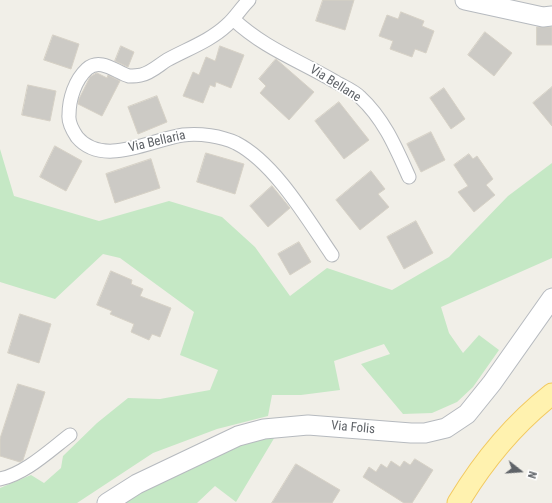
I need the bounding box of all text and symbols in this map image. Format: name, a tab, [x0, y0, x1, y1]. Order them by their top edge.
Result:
street label: Via Bellane	[307, 62, 363, 106]
street label: Via Bellaria	[127, 128, 187, 156]
street label: Via Folis	[330, 418, 376, 438]
north arrow	[500, 451, 540, 491]
text: N	[525, 470, 539, 480]

